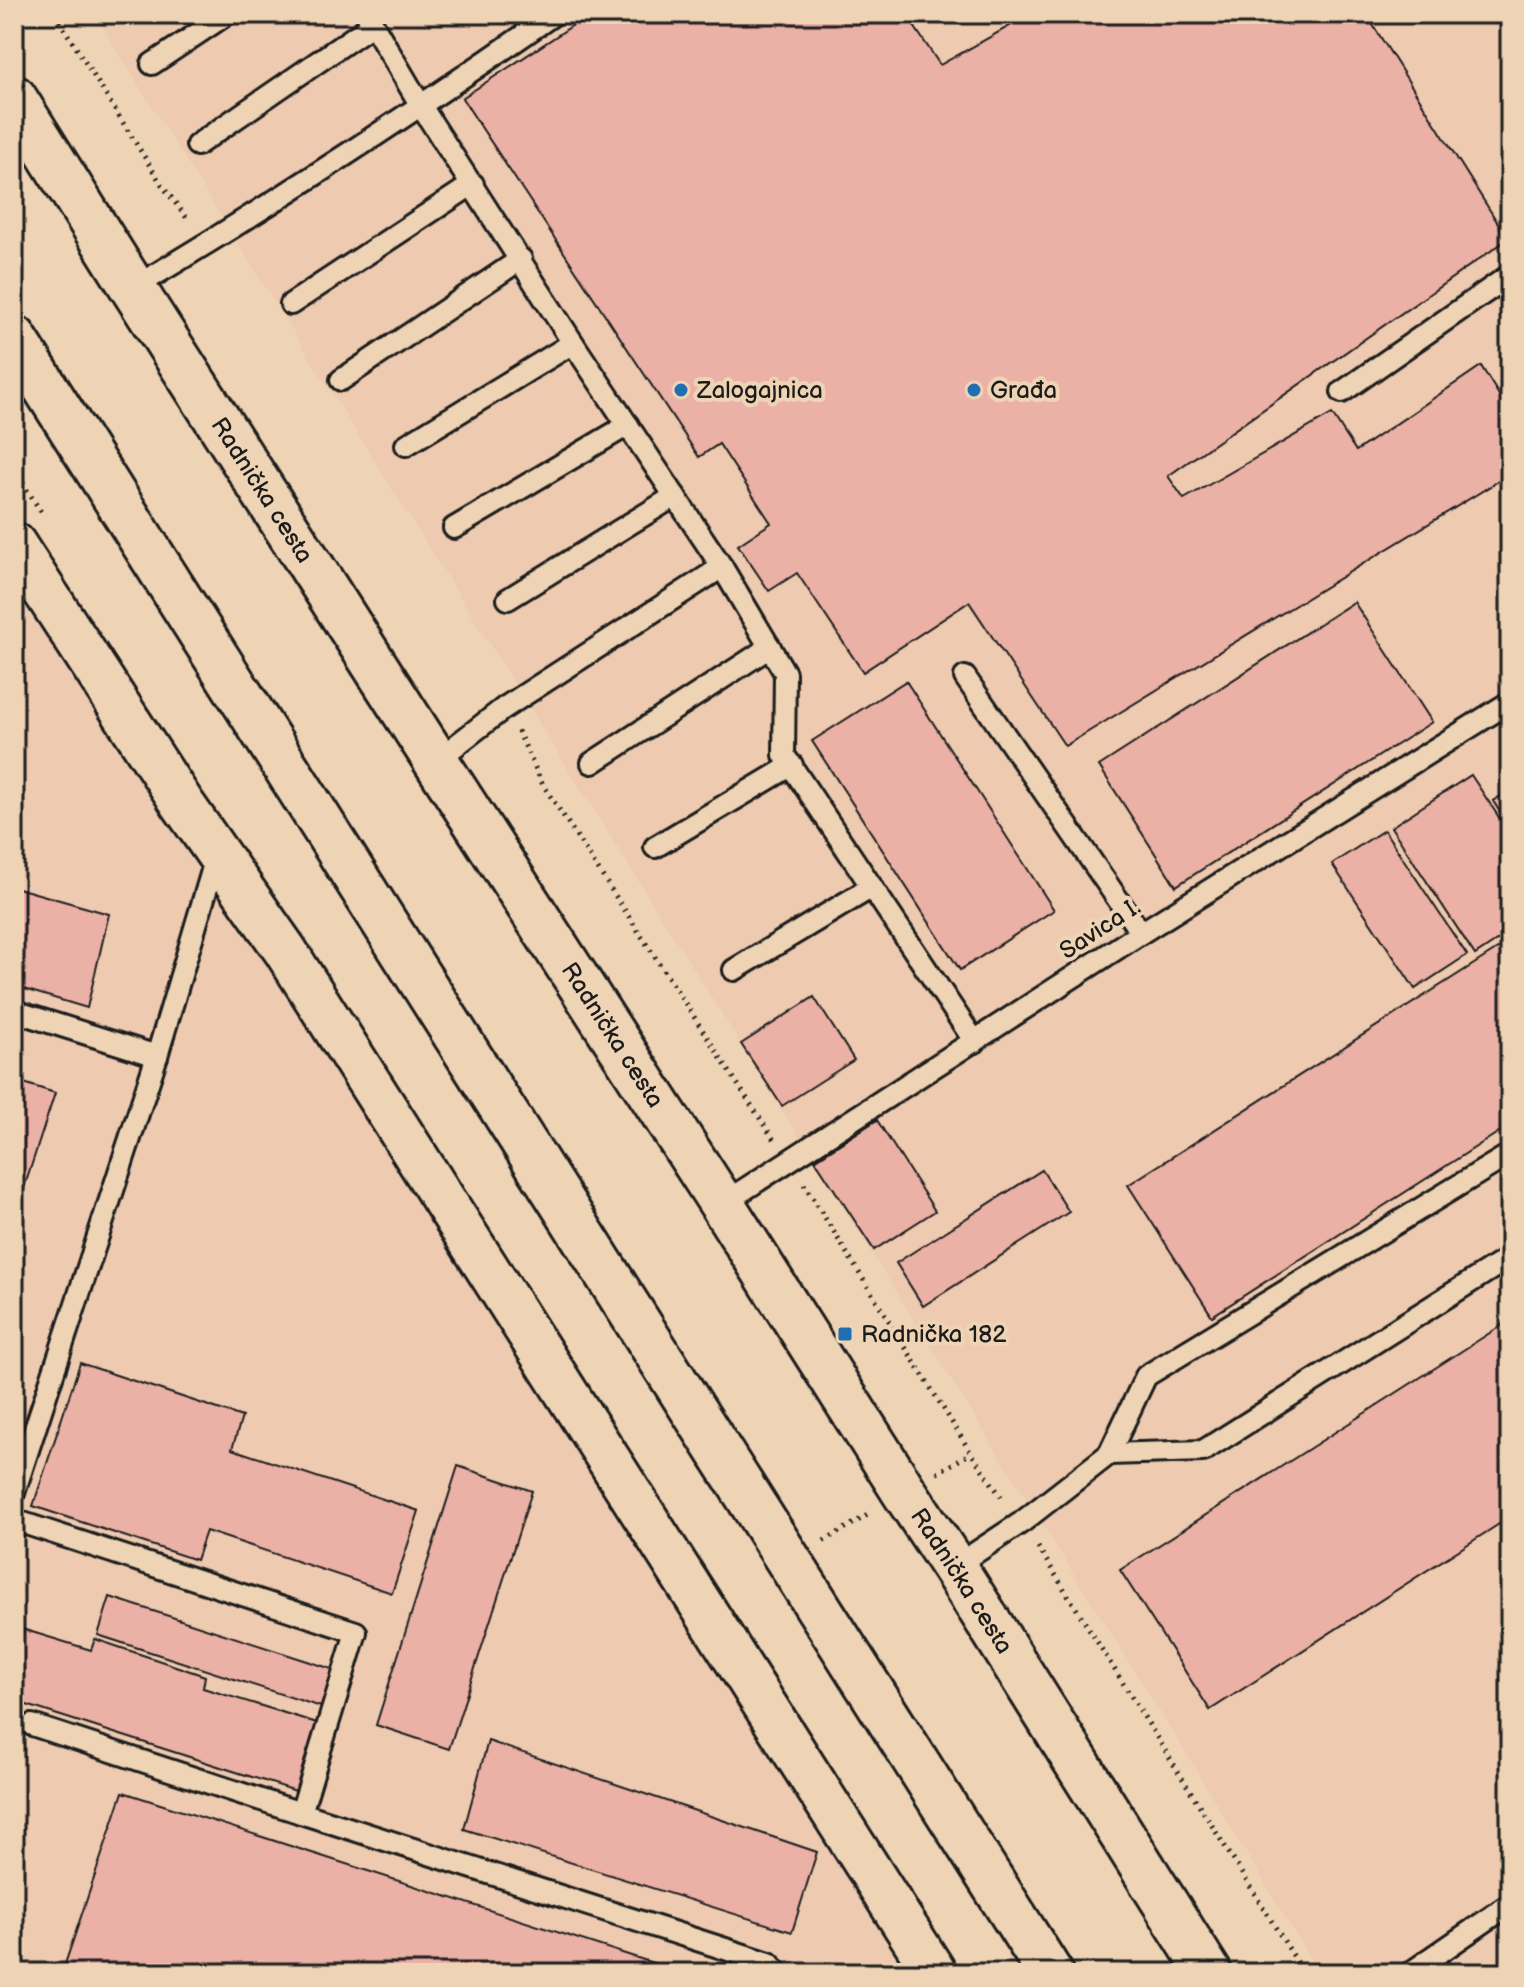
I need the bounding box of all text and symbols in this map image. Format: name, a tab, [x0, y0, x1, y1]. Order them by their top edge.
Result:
place label: Zalogajnica	[696, 376, 823, 405]
place label: Građa	[990, 376, 1057, 405]
marker: Zalogajnica	[672, 381, 690, 399]
marker: Građa	[965, 381, 983, 399]
street label: Radnička cesta	[205, 412, 320, 568]
street label: Savica I.	[1054, 892, 1146, 966]
street label: Radnička cesta	[555, 957, 670, 1113]
place label: Radnička 182	[861, 1320, 1006, 1349]
marker: Radnička 182	[836, 1325, 854, 1343]
street label: Radnička cesta	[905, 1503, 1019, 1659]

